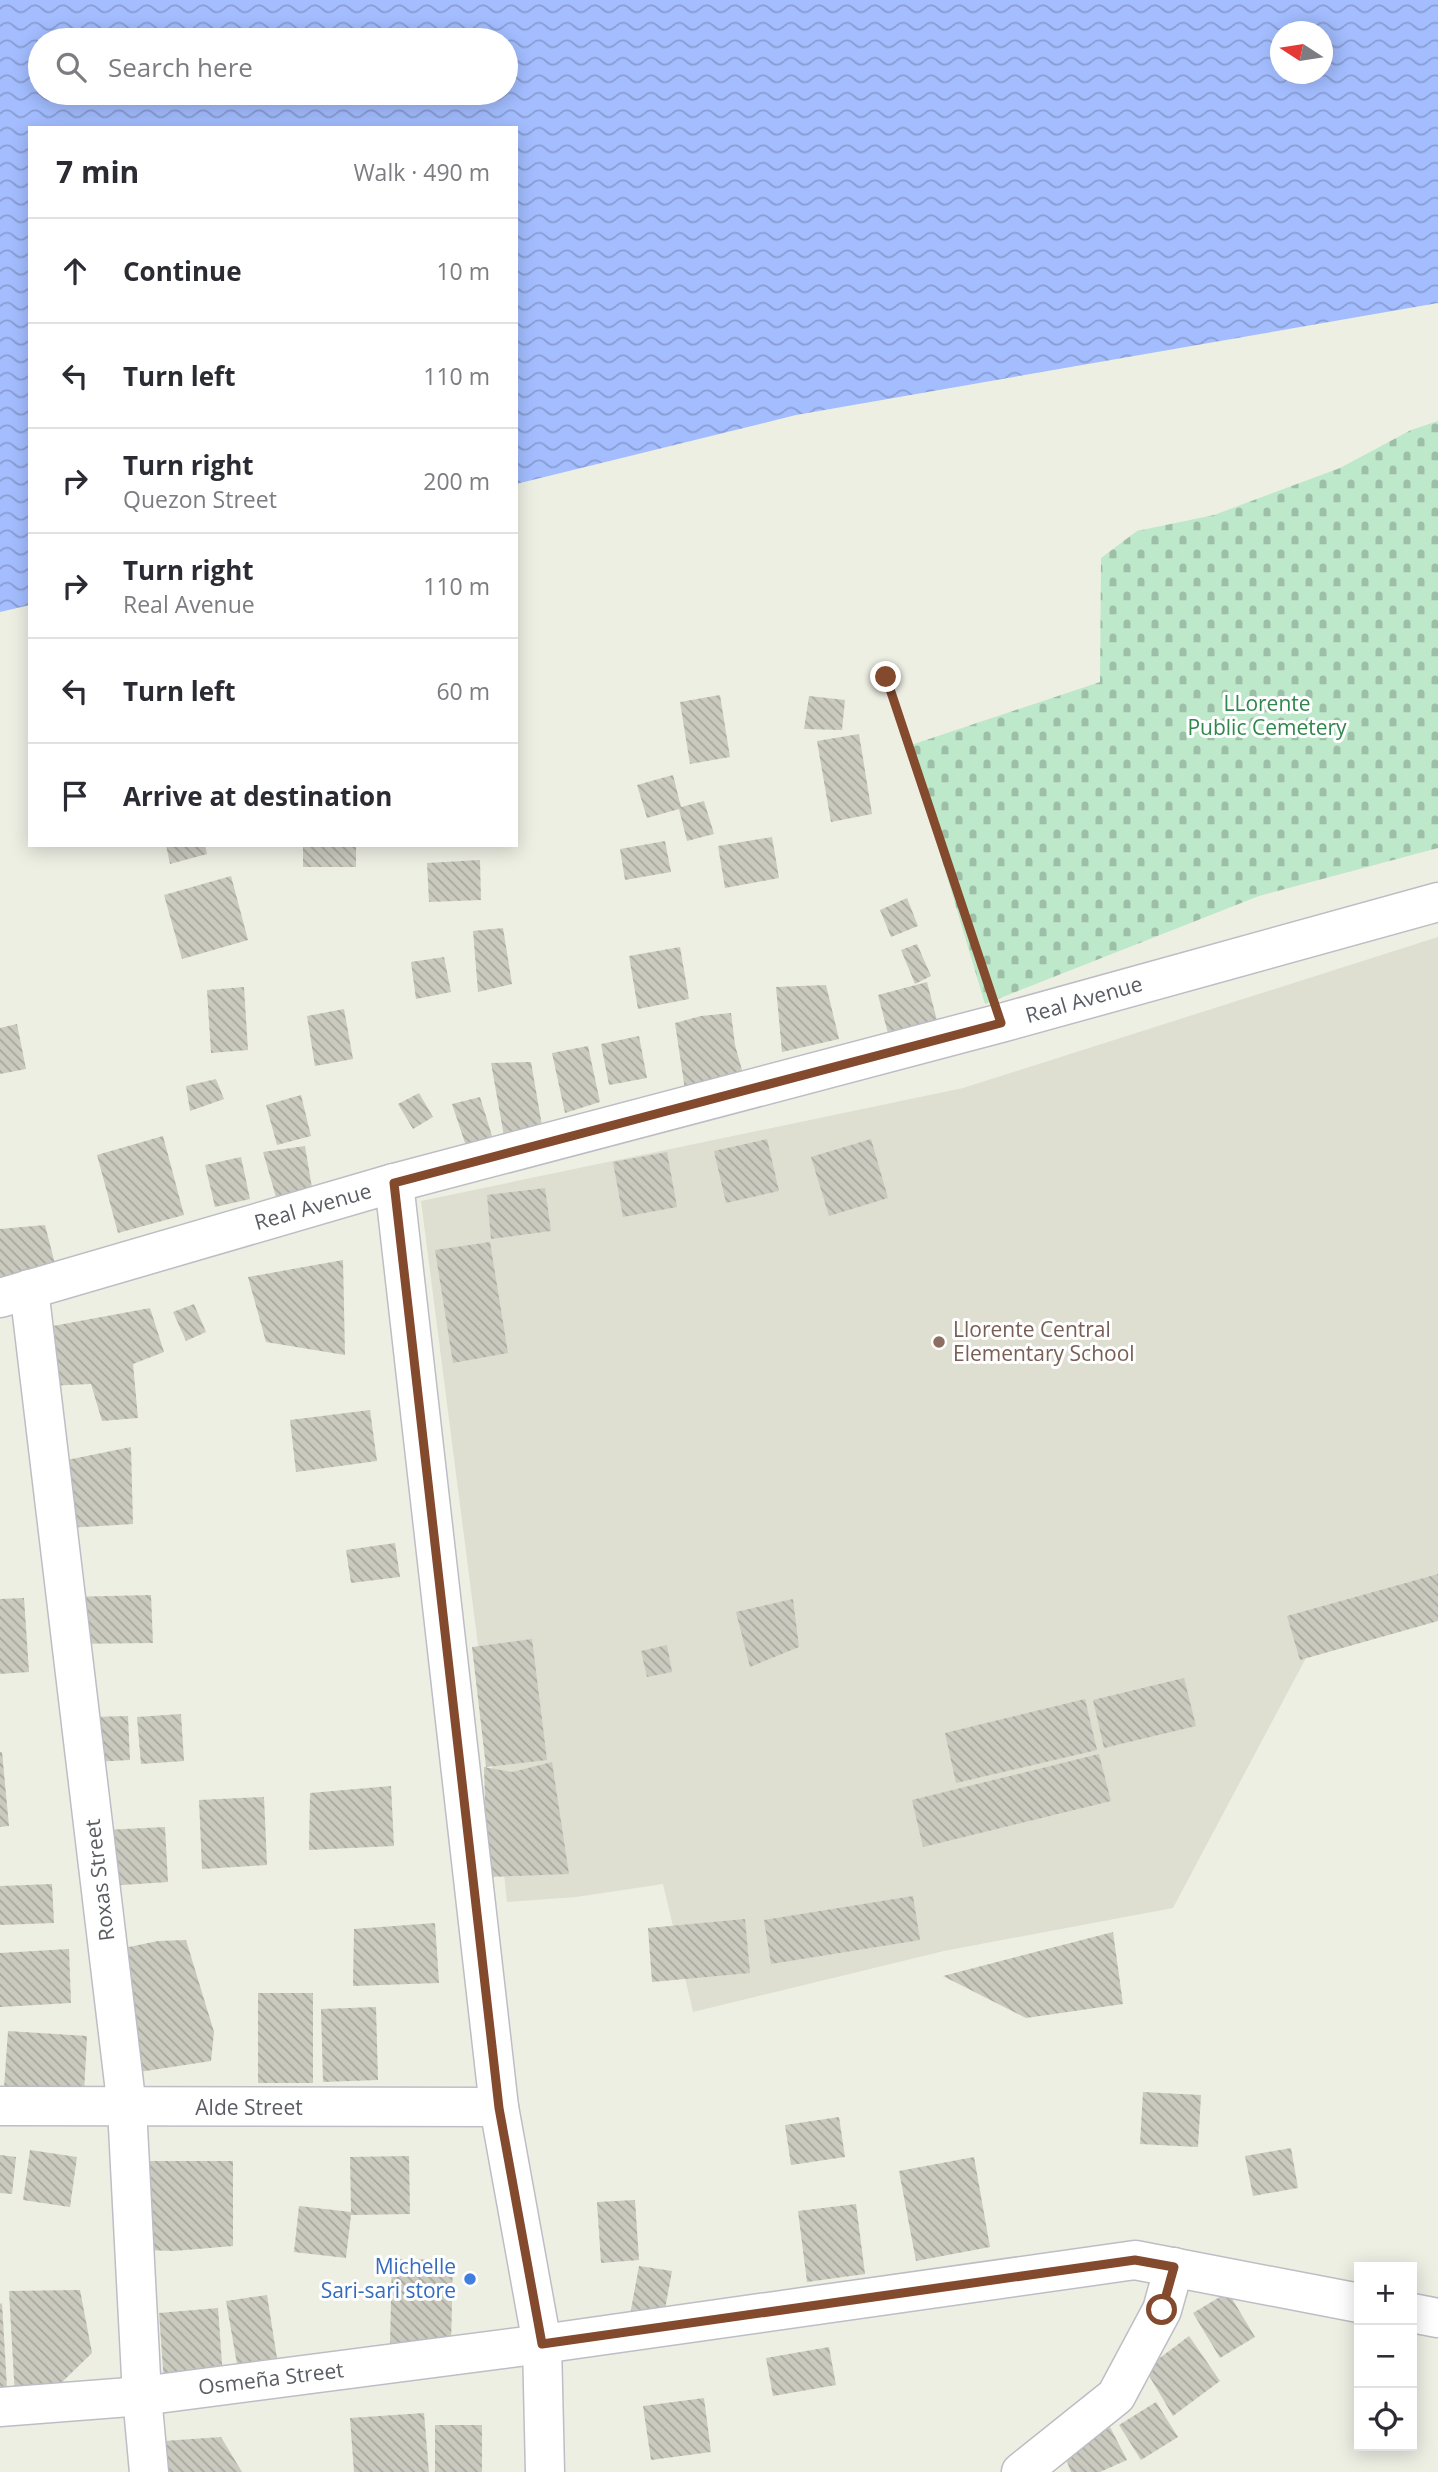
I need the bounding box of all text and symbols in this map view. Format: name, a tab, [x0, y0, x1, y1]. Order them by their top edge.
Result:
north arrow	[1270, 21, 1333, 84]
search box	[28, 28, 518, 105]
icon: search	[52, 48, 90, 86]
text: Search here	[108, 49, 253, 85]
text: 7 min	[56, 151, 139, 192]
text: Walk · 490 m	[353, 156, 490, 188]
icon: ahead	[56, 252, 94, 290]
text: Continue	[123, 253, 242, 289]
text: 10 m	[436, 255, 490, 287]
icon: left	[56, 357, 94, 395]
text: Turn left	[123, 358, 235, 394]
text: 110 m	[423, 360, 490, 392]
text: Turn right	[123, 447, 254, 483]
icon: right	[56, 462, 94, 500]
text: 200 m	[423, 465, 490, 497]
text: Quezon Street	[123, 483, 277, 515]
text: Turn right	[123, 552, 254, 588]
icon: right	[56, 567, 94, 605]
text: 110 m	[423, 570, 490, 602]
text: Real Avenue	[123, 588, 255, 620]
route end	[870, 661, 901, 692]
icon: left	[56, 672, 94, 710]
text: Turn left	[123, 673, 235, 709]
text: 60 m	[436, 675, 490, 707]
park label: LLorente Public Cemetery	[1187, 689, 1347, 741]
icon: arrive	[56, 777, 94, 815]
text: Arrive at destination	[123, 778, 392, 814]
street label: Real Avenue	[1022, 969, 1145, 1029]
street label: Real Avenue	[251, 1176, 374, 1236]
place label: Llorente Central Elementary School	[953, 1315, 1135, 1367]
marker: Llorente Central Elementary School	[931, 1334, 947, 1350]
street label: Roxas Street	[78, 1818, 120, 1943]
street label: Alde Street	[195, 2093, 303, 2121]
place label: Michelle Sari-sari store	[321, 2252, 456, 2304]
map controls	[1354, 2262, 1417, 2451]
button: +	[1354, 2262, 1417, 2325]
marker: Michelle Sari-sari store	[462, 2271, 478, 2287]
route start	[1146, 2294, 1177, 2325]
button: −	[1354, 2325, 1417, 2388]
street label: Osmeña Street	[197, 2355, 345, 2401]
button: locate	[1354, 2388, 1417, 2451]

